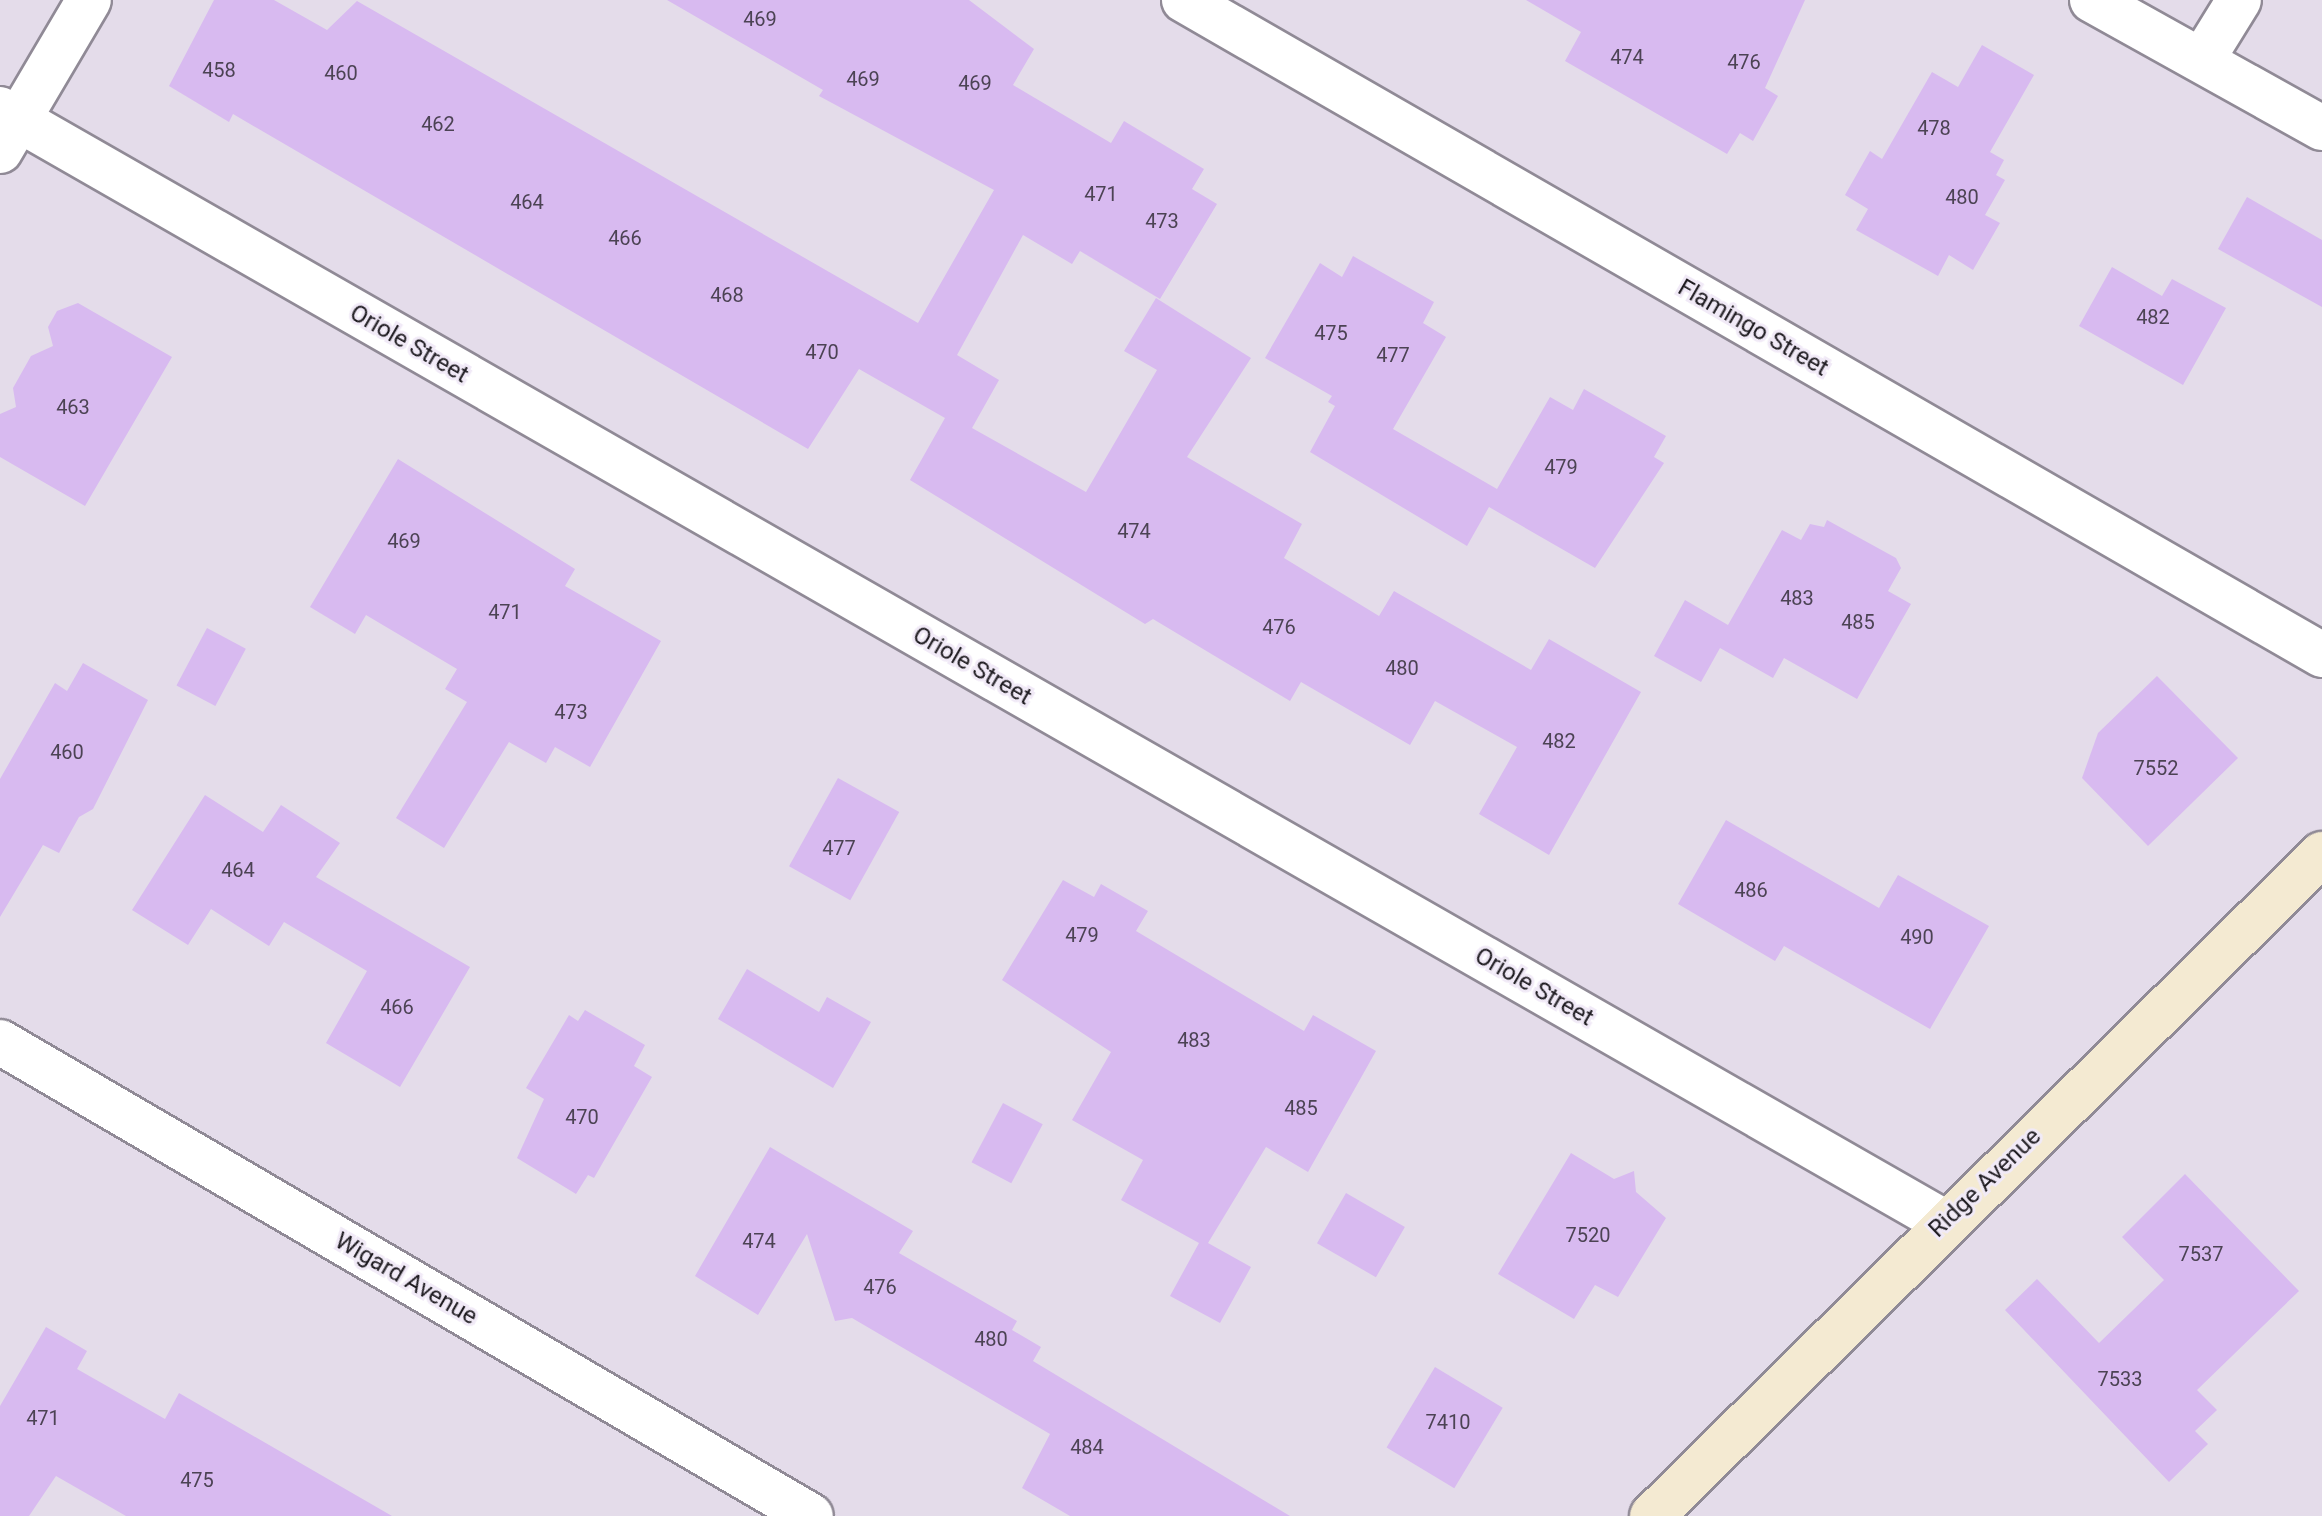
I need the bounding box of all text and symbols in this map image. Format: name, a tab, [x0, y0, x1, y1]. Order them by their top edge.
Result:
house number: 469	[743, 7, 777, 31]
house number: 474	[1610, 45, 1644, 69]
house number: 476	[1727, 50, 1761, 74]
house number: 458	[202, 58, 236, 82]
house number: 460	[324, 61, 358, 85]
house number: 469	[846, 67, 880, 91]
house number: 469	[958, 71, 992, 95]
house number: 462	[421, 112, 455, 136]
house number: 478	[1917, 116, 1951, 140]
house number: 471	[1084, 182, 1118, 206]
house number: 480	[1945, 185, 1979, 209]
house number: 464	[510, 190, 544, 214]
house number: 473	[1145, 209, 1179, 233]
house number: 466	[608, 226, 642, 250]
street label: Flamingo Street	[1673, 273, 1833, 383]
house number: 468	[710, 283, 744, 307]
street label: Oriole Street	[345, 299, 473, 389]
house number: 482	[2136, 305, 2170, 329]
house number: 475	[1314, 321, 1348, 345]
house number: 470	[805, 340, 839, 364]
house number: 477	[1376, 343, 1410, 367]
house number: 463	[56, 395, 90, 419]
house number: 479	[1544, 455, 1578, 479]
house number: 474	[1117, 519, 1151, 543]
house number: 469	[387, 529, 421, 553]
house number: 483	[1780, 586, 1814, 610]
house number: 471	[488, 600, 522, 624]
house number: 485	[1841, 610, 1875, 634]
house number: 476	[1262, 615, 1296, 639]
street label: Oriole Street	[908, 621, 1036, 711]
house number: 480	[1385, 656, 1419, 680]
house number: 473	[554, 700, 588, 724]
house number: 482	[1542, 729, 1576, 753]
house number: 460	[50, 740, 84, 764]
house number: 7552	[2134, 756, 2178, 780]
house number: 477	[822, 836, 856, 860]
house number: 464	[221, 858, 255, 882]
house number: 486	[1734, 878, 1768, 902]
house number: 479	[1065, 923, 1099, 947]
house number: 490	[1900, 925, 1934, 949]
street label: Oriole Street	[1470, 942, 1598, 1032]
house number: 466	[380, 995, 414, 1019]
house number: 483	[1177, 1028, 1211, 1052]
house number: 485	[1284, 1096, 1318, 1120]
house number: 470	[565, 1105, 599, 1129]
street label: Ridge Avenue	[1923, 1122, 2047, 1244]
house number: 7520	[1566, 1223, 1610, 1247]
street label: Wigard Avenue	[330, 1227, 482, 1331]
house number: 474	[742, 1229, 776, 1253]
house number: 7537	[2179, 1242, 2223, 1266]
house number: 476	[863, 1275, 897, 1299]
house number: 480	[974, 1327, 1008, 1351]
house number: 7533	[2098, 1367, 2142, 1391]
house number: 471	[26, 1406, 60, 1430]
house number: 7410	[1426, 1410, 1470, 1434]
house number: 484	[1070, 1435, 1104, 1459]
house number: 475	[180, 1468, 214, 1492]

